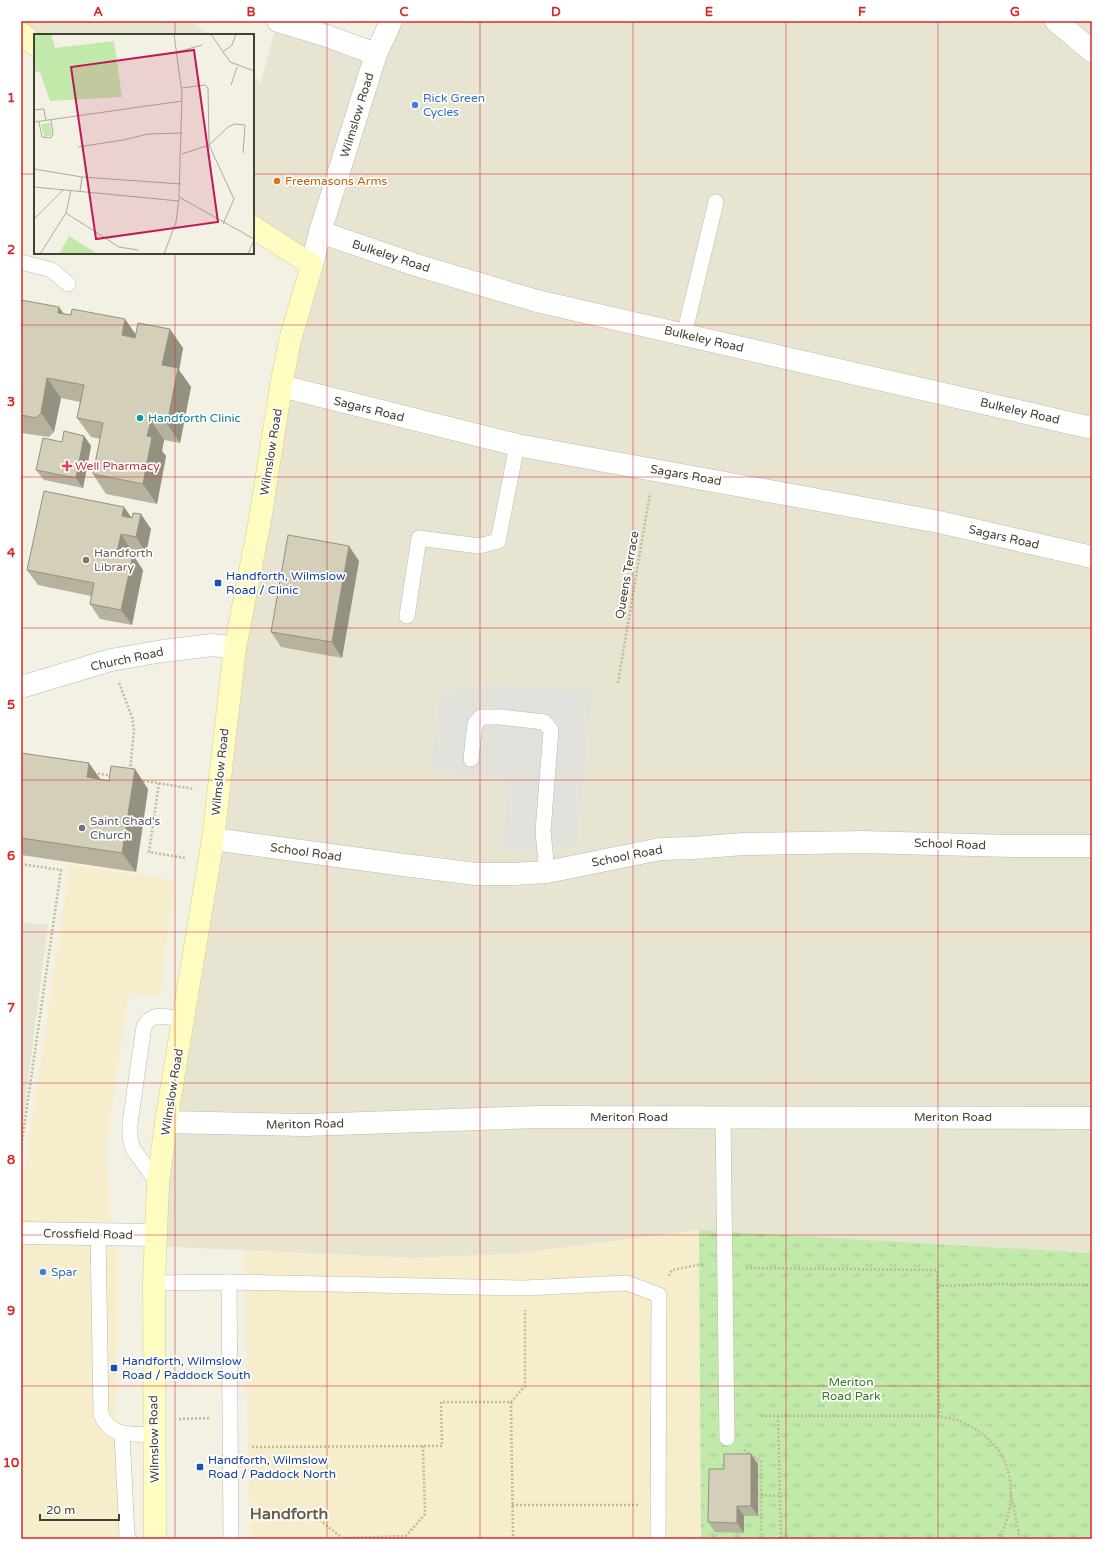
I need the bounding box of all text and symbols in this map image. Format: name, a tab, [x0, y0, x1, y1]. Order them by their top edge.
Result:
text: A	[93, 4, 103, 20]
text: B	[246, 4, 256, 20]
text: C	[399, 4, 409, 20]
text: D	[551, 4, 561, 20]
text: E	[705, 4, 713, 20]
text: F	[858, 4, 866, 20]
text: G	[1010, 4, 1020, 20]
inset map	[34, 34, 254, 254]
street label: Wilmslow Road	[337, 71, 377, 159]
text: 1	[7, 90, 15, 106]
place label: Rick Green Cycles	[423, 91, 485, 119]
marker: Rick Green Cycles	[410, 100, 420, 110]
place label: Freemasons Arms	[285, 174, 387, 188]
marker: Freemasons Arms	[272, 176, 282, 186]
street label: Bulkeley Road	[350, 237, 432, 275]
text: 2	[7, 242, 15, 258]
street label: Bulkeley Road	[663, 323, 745, 355]
street label: Sagars Road	[332, 393, 406, 425]
text: 3	[7, 394, 15, 410]
street label: Bulkeley Road	[979, 395, 1061, 427]
street label: Wilmslow Road	[257, 408, 285, 496]
place label: Handforth Clinic	[148, 411, 241, 425]
marker: Handforth Clinic	[135, 413, 145, 423]
place label: Well Pharmacy	[75, 459, 160, 473]
marker: Well Pharmacy	[62, 461, 72, 471]
street label: Sagars Road	[649, 462, 723, 488]
street label: Sagars Road	[967, 522, 1041, 552]
street label: Queens Terrace	[612, 530, 642, 620]
text: 4	[7, 545, 16, 561]
place label: Handforth Library	[94, 546, 153, 574]
marker: Handforth Library	[81, 555, 91, 565]
place label: Handforth, Wilmslow Road / Clinic	[226, 569, 346, 597]
marker: Handforth, Wilmslow Road / Clinic	[213, 578, 223, 588]
street label: Church Road	[89, 644, 165, 674]
text: 5	[7, 697, 15, 713]
street label: Wilmslow Road	[208, 728, 232, 816]
place label: Saint Chad's Church	[90, 814, 161, 842]
marker: Saint Chad's Church	[77, 823, 87, 833]
street label: School Road	[914, 836, 986, 852]
street label: School Road	[269, 840, 343, 864]
street label: School Road	[590, 842, 664, 870]
text: 6	[7, 848, 15, 864]
text: 7	[7, 1000, 15, 1016]
street label: Wilmslow Road	[158, 1048, 186, 1136]
street label: Meriton Road	[590, 1110, 668, 1124]
street label: Meriton Road	[914, 1110, 992, 1124]
street label: Meriton Road	[266, 1116, 344, 1132]
text: 8	[7, 1152, 15, 1168]
street label: Crossfield Road	[43, 1226, 133, 1242]
place label: Spar	[51, 1265, 78, 1279]
marker: Spar	[38, 1267, 48, 1277]
text: 9	[7, 1303, 15, 1319]
place label: Handforth, Wilmslow Road / Paddock South	[122, 1354, 251, 1382]
marker: Handforth, Wilmslow Road / Paddock South	[109, 1363, 119, 1373]
park label: Meriton Road Park	[822, 1375, 881, 1403]
street label: Wilmslow Road	[146, 1395, 162, 1483]
place label: Handforth, Wilmslow Road / Paddock North	[208, 1453, 336, 1481]
text: 10	[3, 1455, 19, 1471]
marker: Handforth, Wilmslow Road / Paddock North	[195, 1462, 205, 1472]
scale bar	[40, 1496, 119, 1522]
text: 20 m	[46, 1503, 75, 1517]
district label: Handforth	[250, 1504, 328, 1524]

